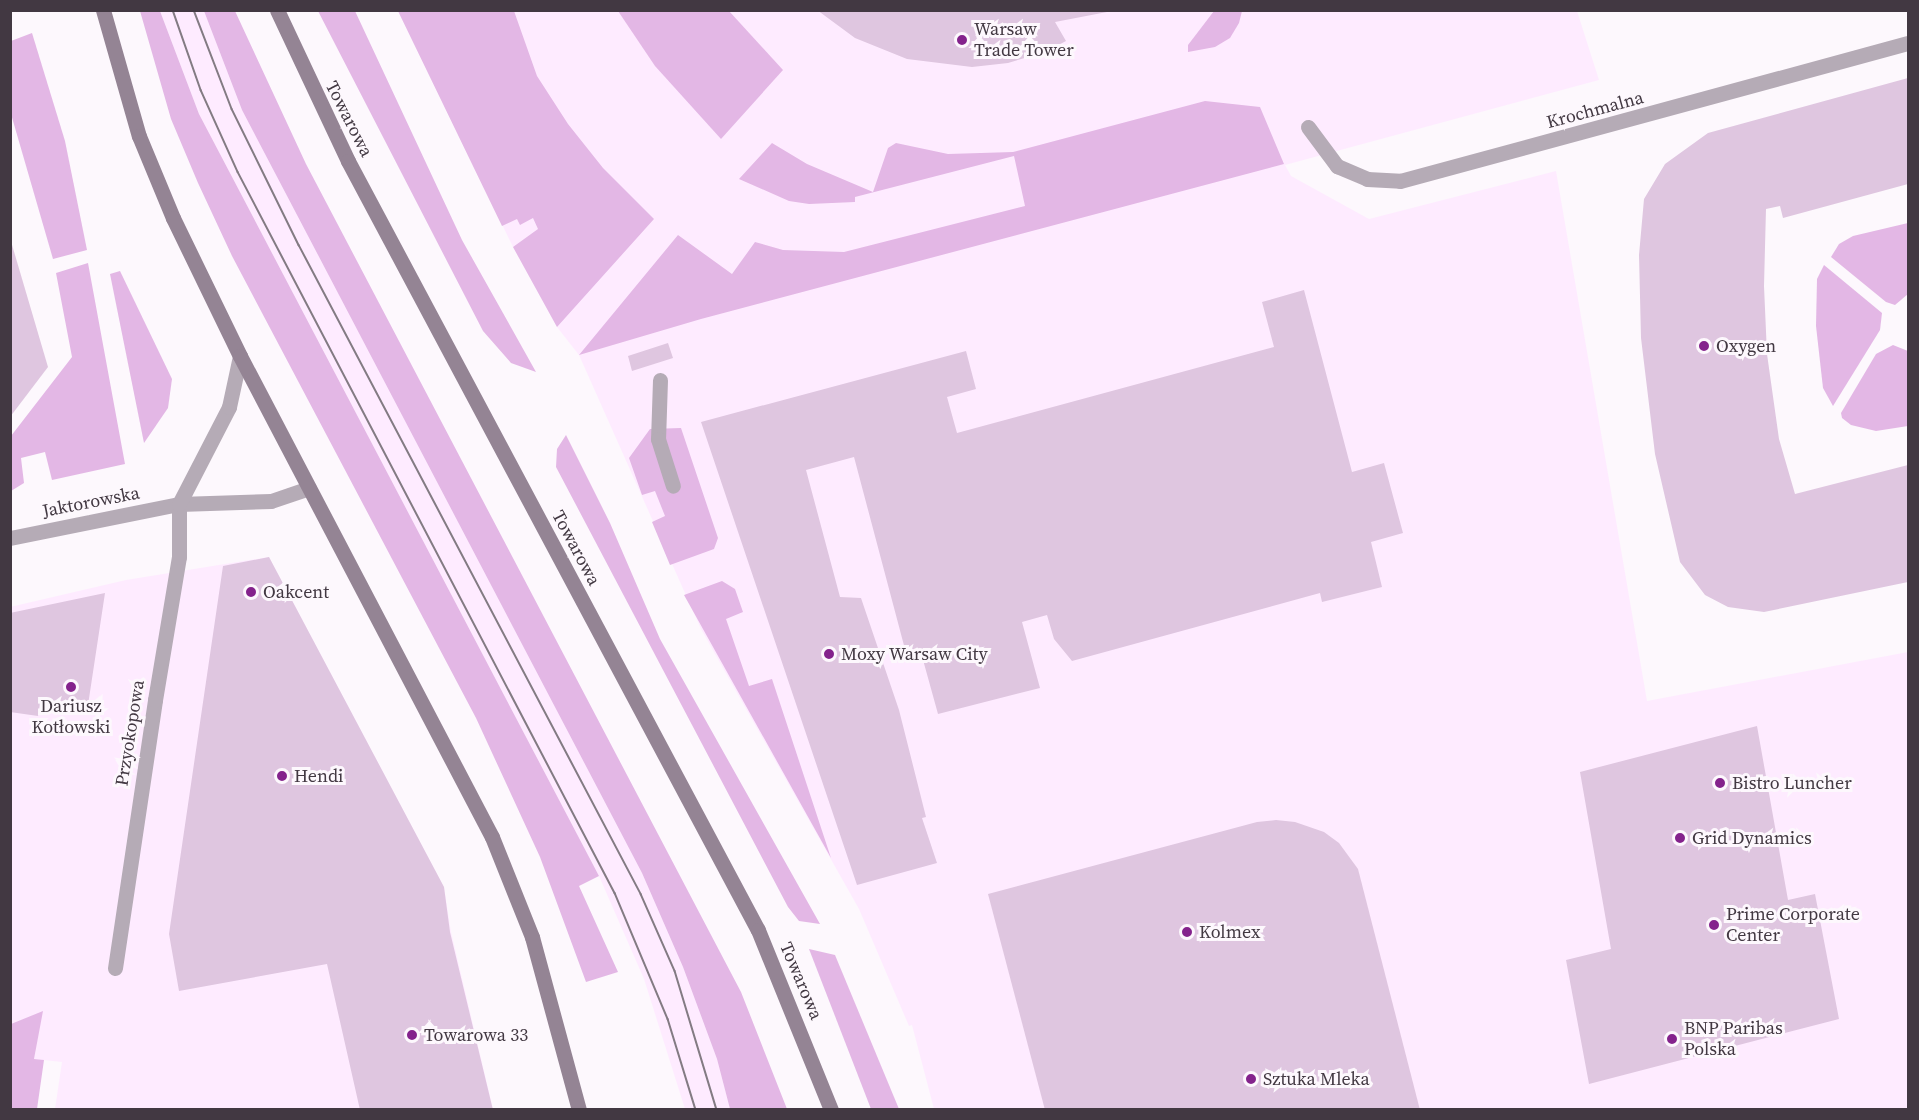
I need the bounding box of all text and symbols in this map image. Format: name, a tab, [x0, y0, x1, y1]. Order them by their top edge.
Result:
place label: Warsaw Trade Tower	[974, 19, 1074, 62]
marker: Warsaw Trade Tower	[955, 33, 969, 47]
street label: Towarowa	[321, 78, 377, 160]
street label: Krochmalna	[1544, 87, 1646, 133]
place label: Oxygen	[1716, 335, 1776, 357]
marker: Oxygen	[1697, 339, 1711, 353]
street label: Jaktorowska	[41, 482, 141, 522]
street label: Towarowa	[547, 507, 605, 589]
place label: Oakcent	[263, 581, 329, 603]
marker: Oakcent	[244, 585, 258, 599]
place label: Moxy Warsaw City	[841, 643, 988, 665]
marker: Moxy Warsaw City	[822, 647, 836, 661]
street label: Przyokopowa	[111, 678, 149, 788]
marker: Dariusz Kotłowski	[64, 680, 78, 694]
place label: Dariusz Kotłowski	[32, 696, 110, 738]
place label: Hendi	[294, 765, 343, 787]
marker: Hendi	[275, 769, 289, 783]
place label: Bistro Luncher	[1732, 772, 1852, 794]
marker: Bistro Luncher	[1713, 776, 1727, 790]
place label: Grid Dynamics	[1692, 827, 1812, 849]
marker: Grid Dynamics	[1673, 831, 1687, 845]
place label: Prime Corporate Center	[1726, 904, 1860, 946]
marker: Prime Corporate Center	[1707, 918, 1721, 932]
place label: Kolmex	[1199, 921, 1261, 943]
marker: Kolmex	[1180, 925, 1194, 939]
street label: Towarowa	[775, 939, 827, 1023]
place label: BNP Paribas Polska	[1684, 1018, 1783, 1060]
place label: Towarowa 33	[424, 1024, 528, 1046]
marker: Towarowa 33	[405, 1028, 419, 1042]
marker: BNP Paribas Polska	[1665, 1032, 1679, 1046]
place label: Sztuka Mleka	[1263, 1068, 1370, 1090]
marker: Sztuka Mleka	[1244, 1072, 1258, 1086]

